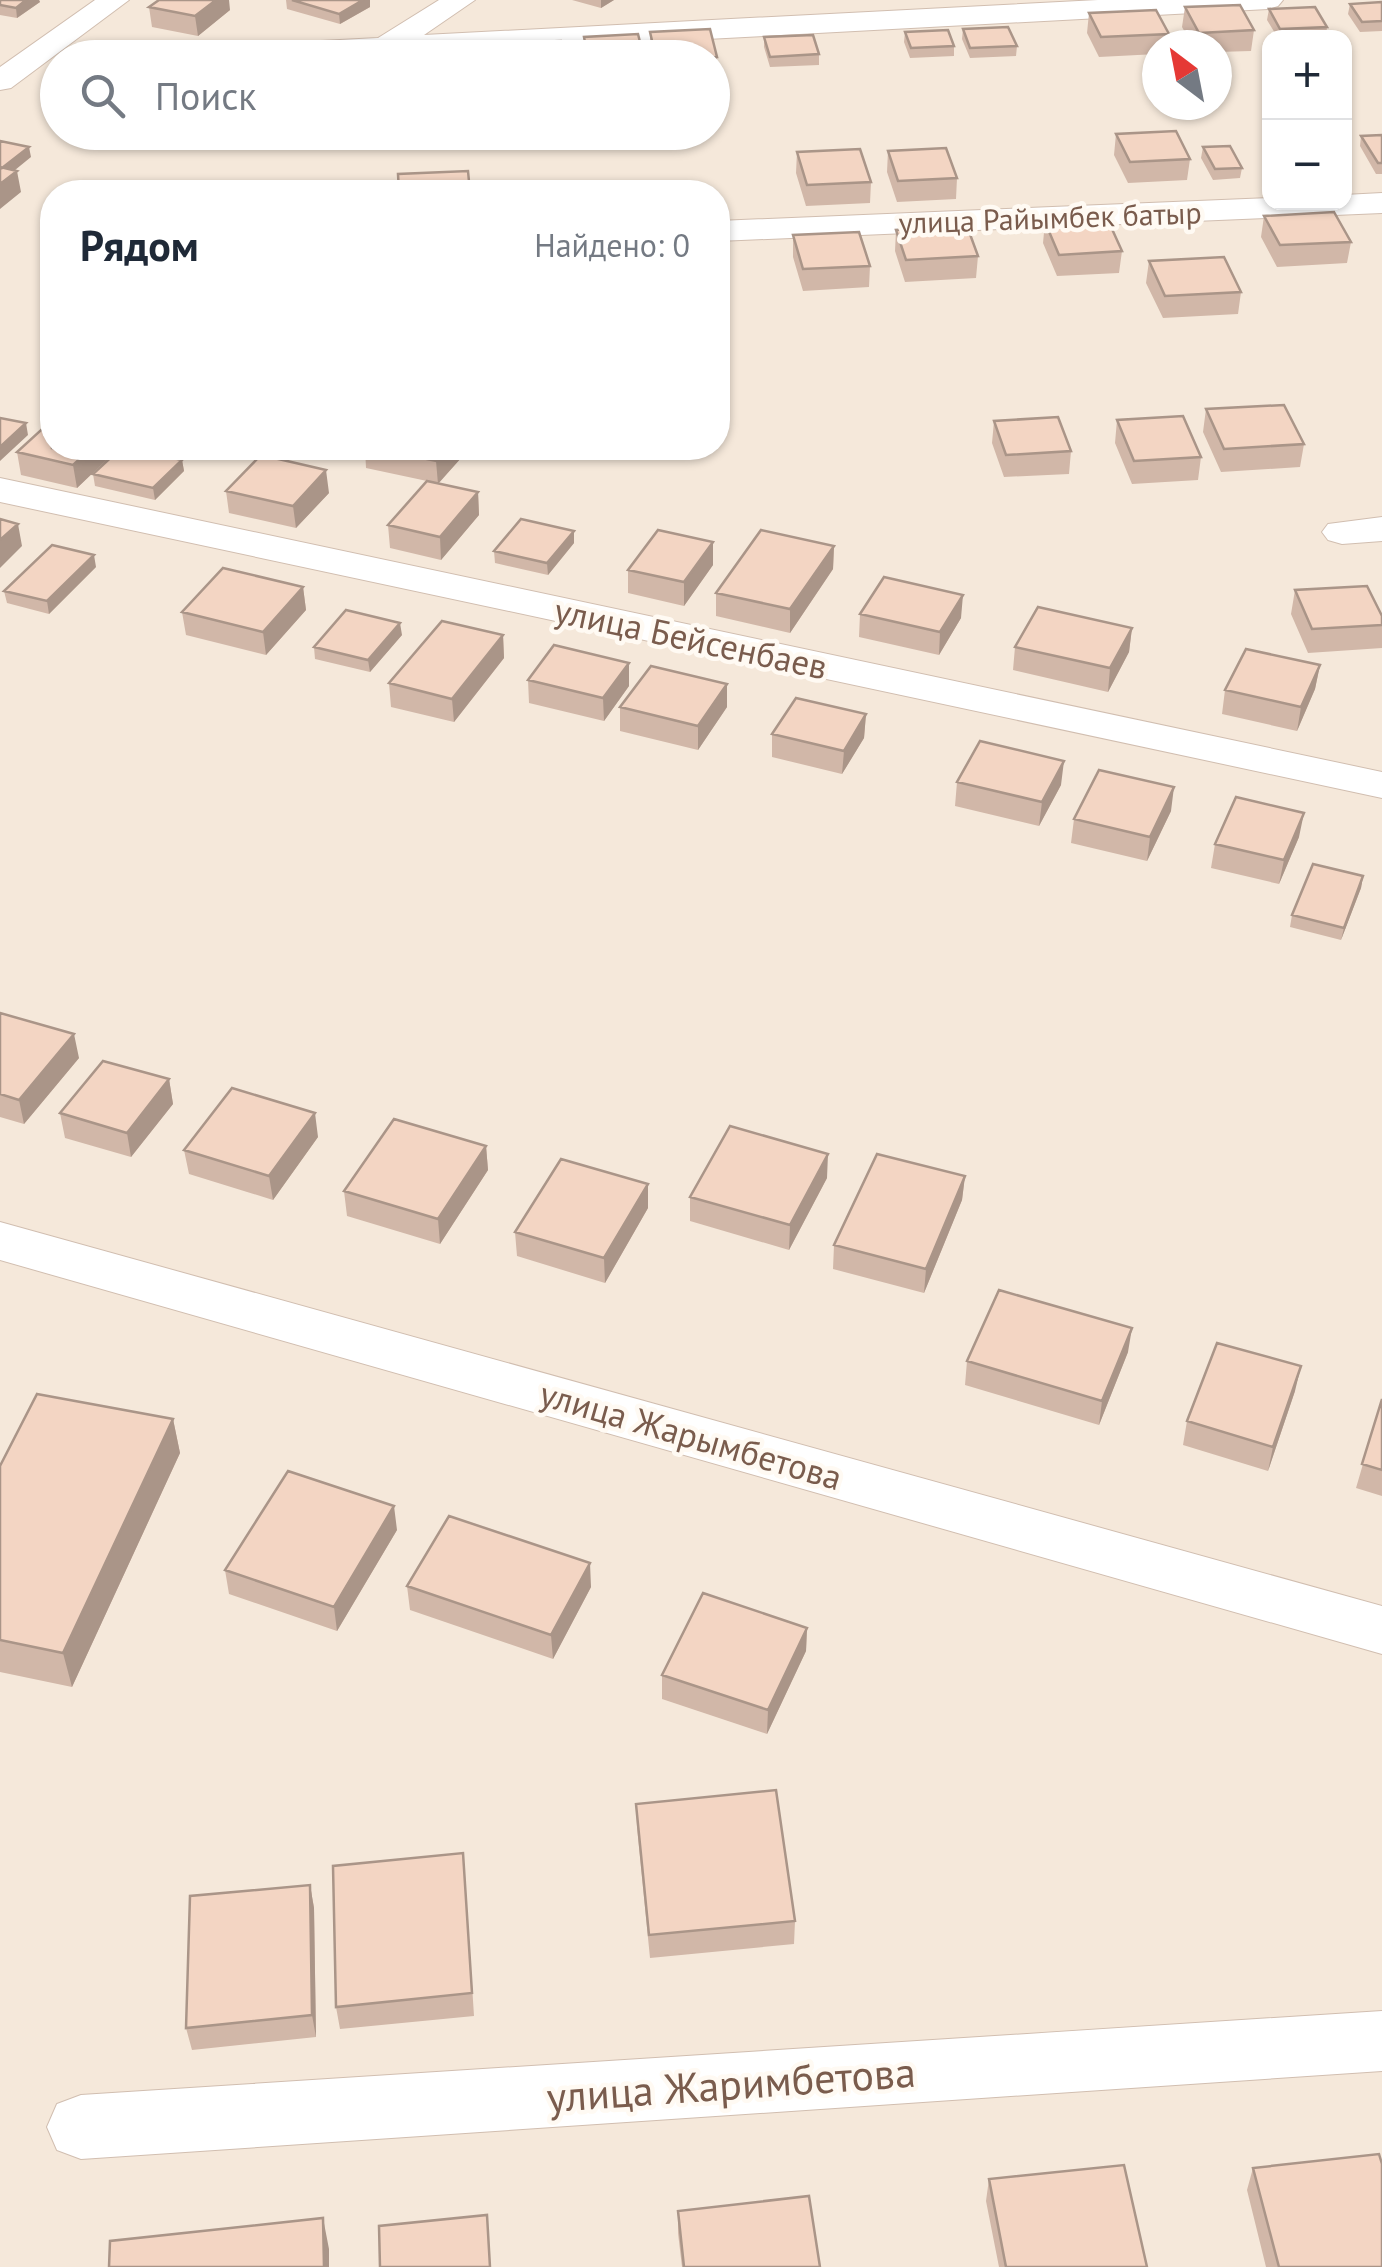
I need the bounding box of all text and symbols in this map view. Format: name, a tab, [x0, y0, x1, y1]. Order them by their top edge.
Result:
north arrow	[1142, 30, 1232, 120]
map controls	[1262, 30, 1352, 210]
button: +	[1262, 30, 1352, 120]
search box	[40, 40, 730, 150]
icon: search	[75, 68, 130, 123]
text: Поиск	[155, 71, 256, 120]
button: −	[1262, 120, 1352, 210]
street label: улица Райымбек батыр	[898, 192, 1202, 242]
text: Рядом	[80, 218, 199, 273]
text: Найдено: 0	[534, 224, 690, 266]
street label: улица Бейсенбаев	[550, 587, 832, 689]
street label: улица Жарымбетова	[535, 1370, 847, 1500]
street label: улица Жаримбетова	[545, 2044, 917, 2124]

